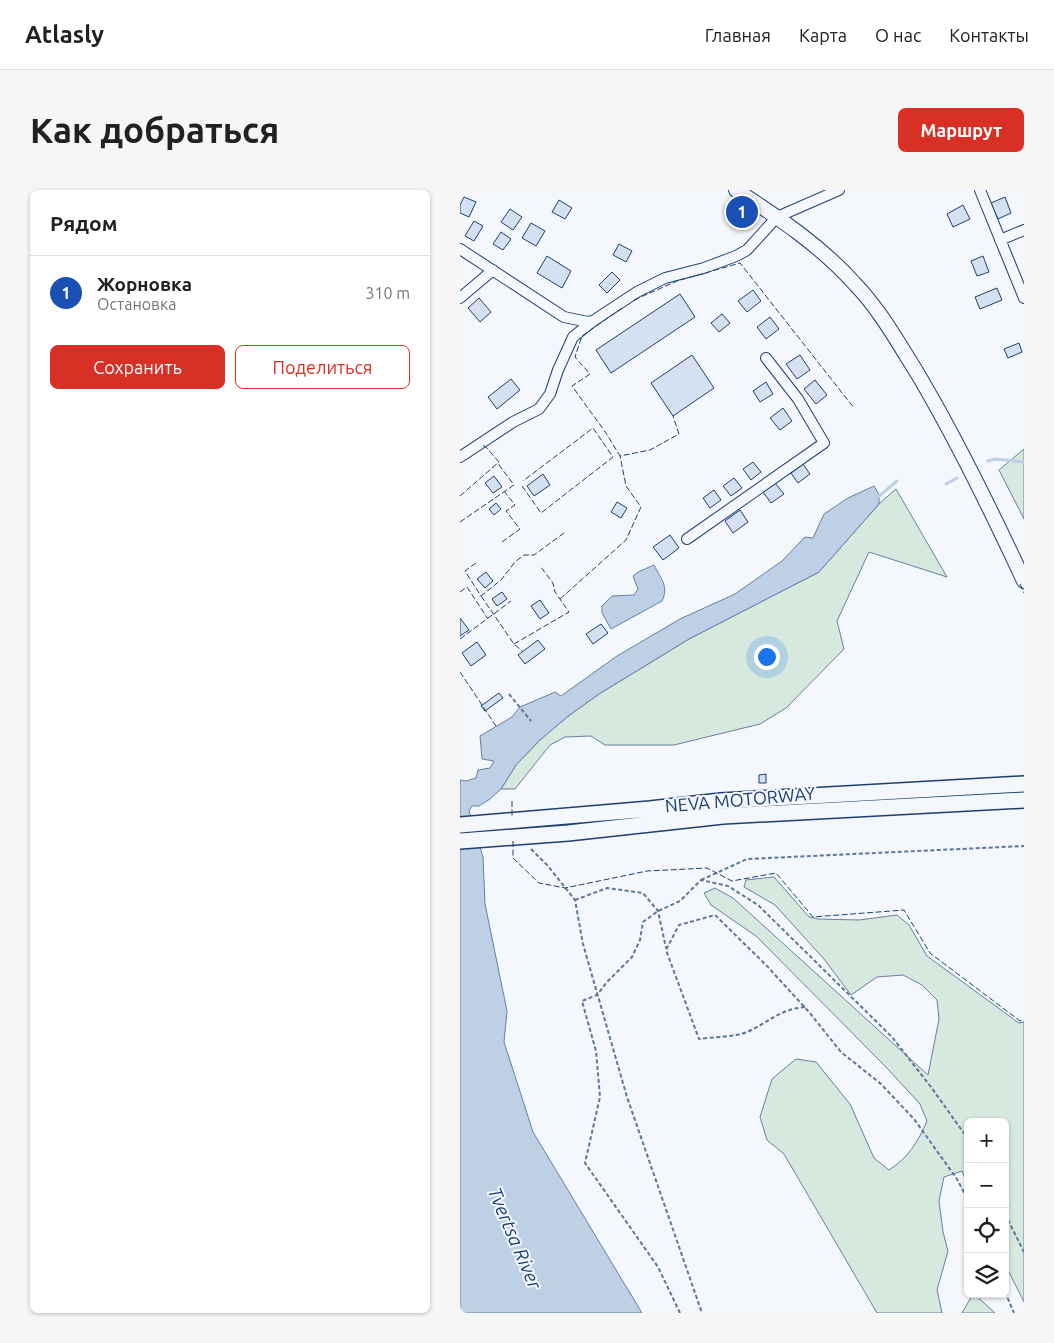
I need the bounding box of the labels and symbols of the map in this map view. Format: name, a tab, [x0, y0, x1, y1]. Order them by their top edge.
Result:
pin: 1	[726, 193, 758, 231]
your location	[754, 644, 780, 670]
street label: NEVA MOTORWAY	[664, 782, 817, 816]
water label: Tvertsa River	[484, 1184, 547, 1293]

